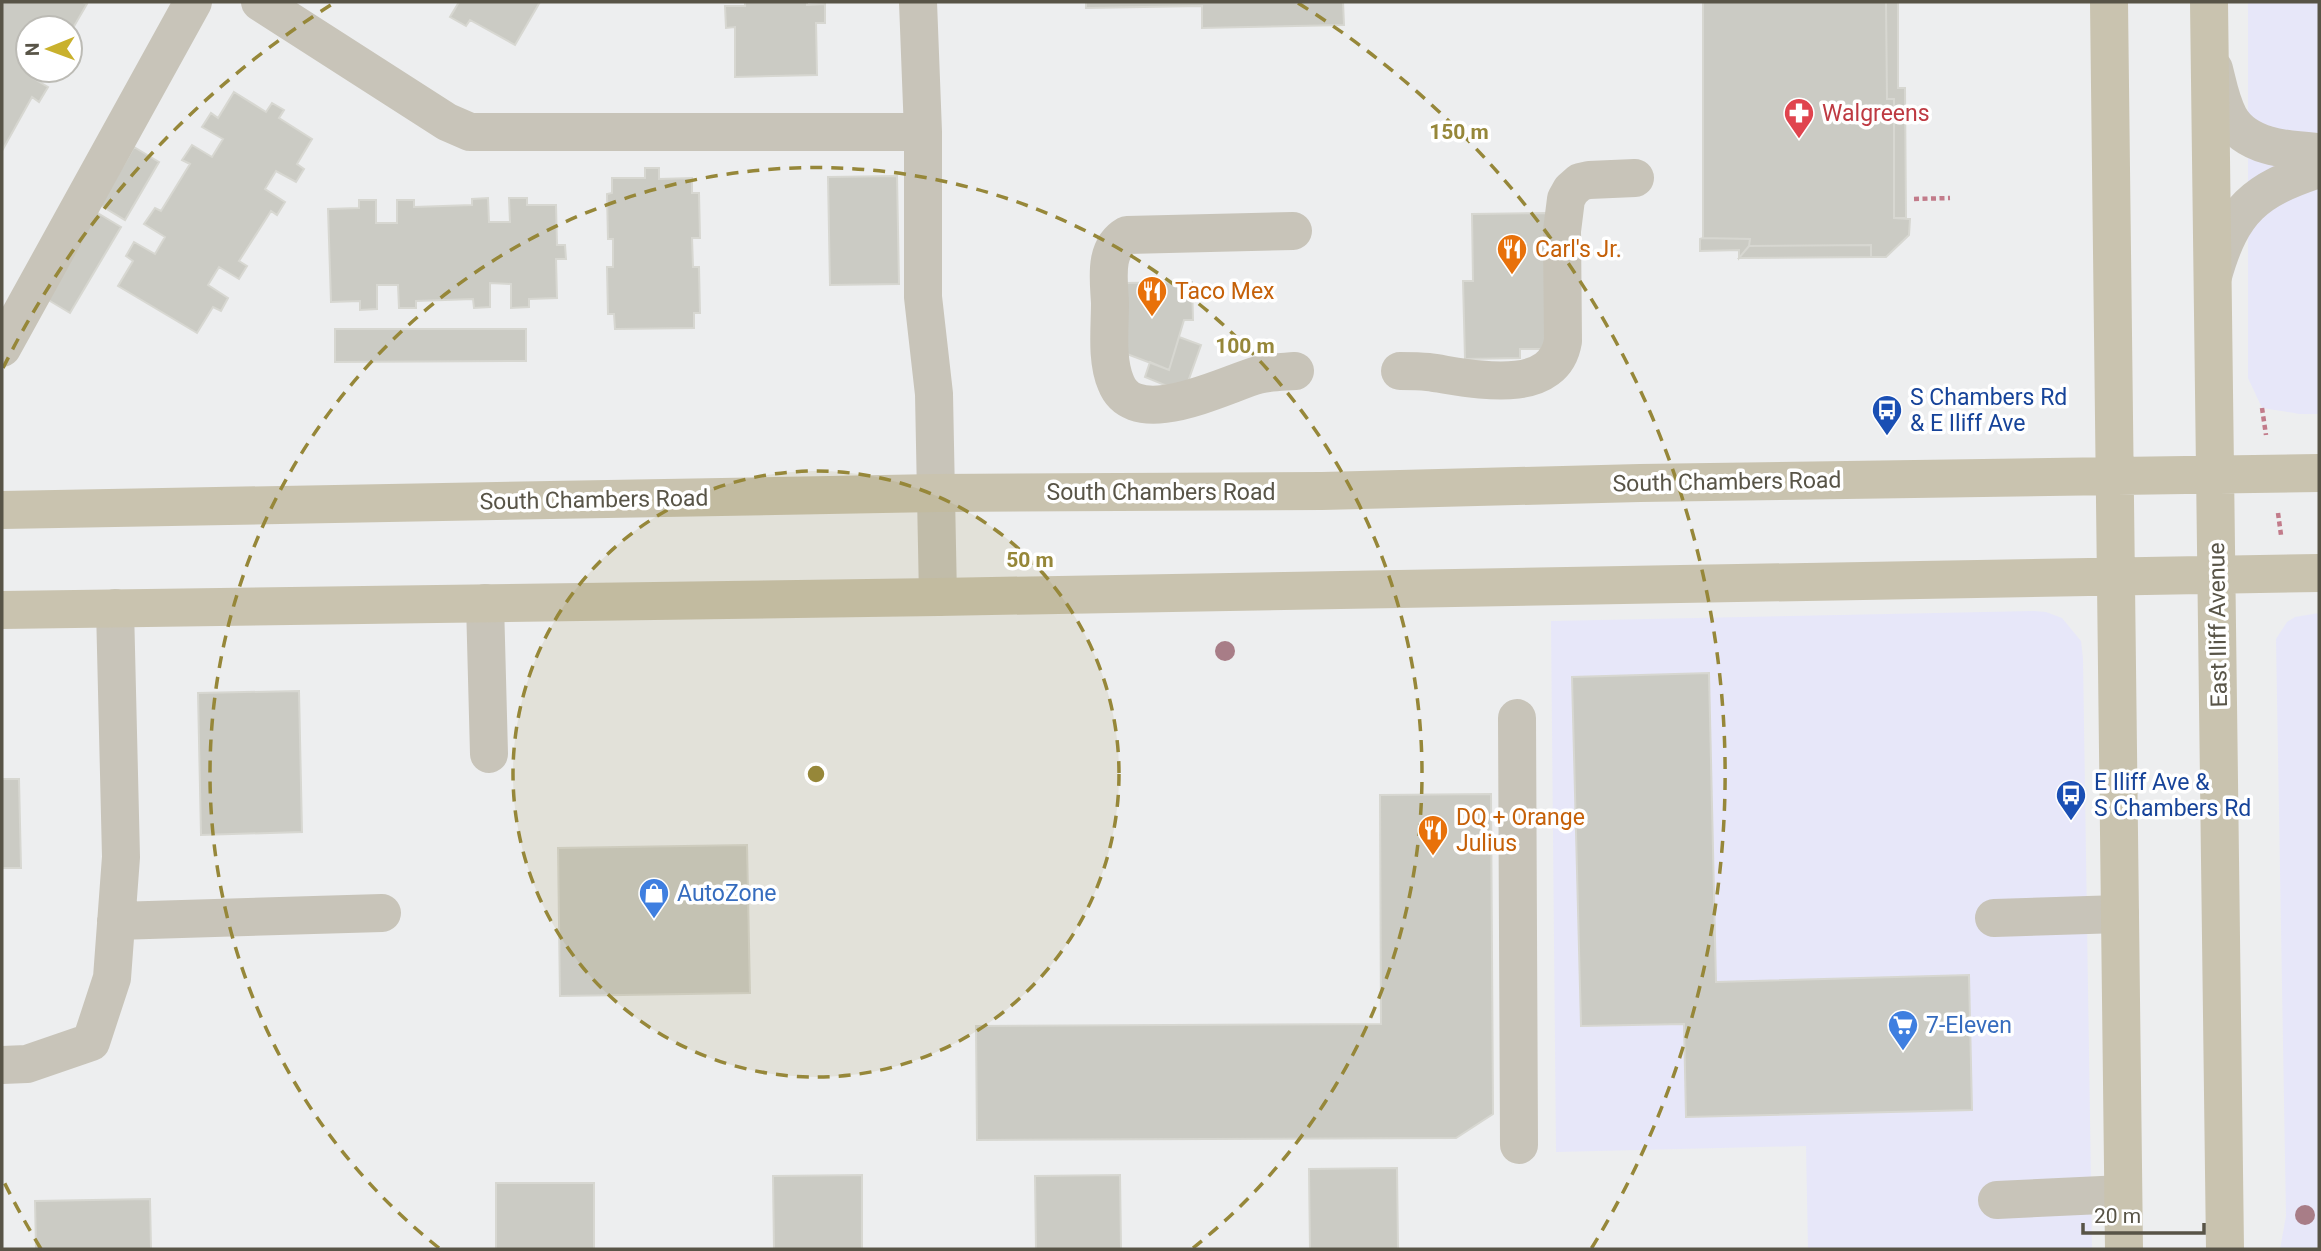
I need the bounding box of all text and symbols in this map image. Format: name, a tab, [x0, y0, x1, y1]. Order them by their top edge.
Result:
north arrow	[14, 14, 84, 84]
text: N	[21, 42, 44, 56]
pharmacy icon: Walgreens	[1782, 96, 1816, 140]
place label: Walgreens	[1822, 100, 1930, 127]
text: 150 m	[1429, 120, 1489, 144]
restaurant icon: Carl's Jr.	[1495, 232, 1529, 276]
place label: Carl's Jr.	[1535, 236, 1622, 263]
restaurant icon: Taco Mex	[1135, 274, 1169, 318]
place label: Taco Mex	[1175, 278, 1275, 305]
text: 100 m	[1215, 334, 1275, 358]
place label: S Chambers Rd & E Iliff Ave	[1910, 384, 2067, 437]
bus stop icon: S Chambers Rd & E Iliff Ave	[1870, 393, 1904, 437]
street label: South Chambers Road	[1612, 467, 1842, 497]
street label: South Chambers Road	[1047, 479, 1275, 506]
street label: South Chambers Road	[479, 485, 709, 515]
street label: East Iliff Avenue	[2203, 542, 2233, 708]
text: 50 m	[1006, 548, 1054, 572]
centre of rings	[804, 762, 828, 786]
place label: E Iliff Ave & S Chambers Rd	[2094, 769, 2251, 822]
bus stop icon: E Iliff Ave & S Chambers Rd	[2054, 778, 2088, 822]
place label: DQ + Orange Julius	[1456, 804, 1585, 857]
restaurant icon: DQ + Orange Julius	[1416, 813, 1450, 857]
shop icon: AutoZone	[637, 876, 671, 920]
place label: AutoZone	[677, 880, 777, 907]
supermarket icon: 7-Eleven	[1886, 1008, 1920, 1052]
place label: 7-Eleven	[1926, 1012, 2012, 1039]
scale bar	[2083, 1192, 2204, 1236]
text: 20 m	[2094, 1204, 2141, 1228]

